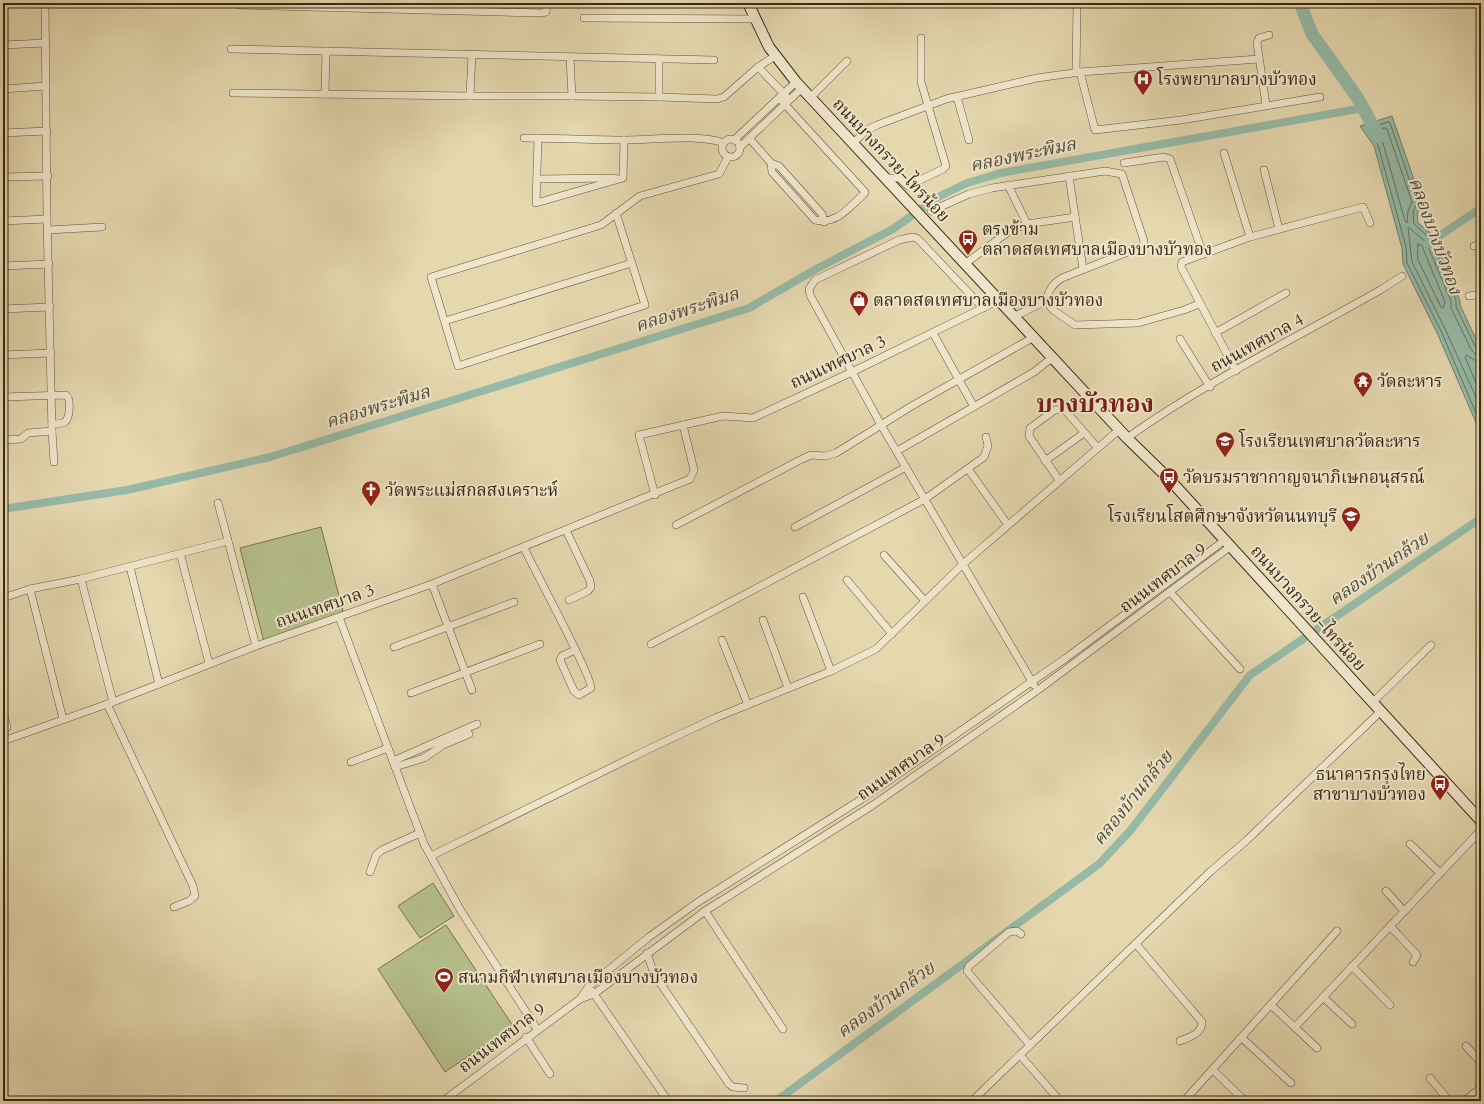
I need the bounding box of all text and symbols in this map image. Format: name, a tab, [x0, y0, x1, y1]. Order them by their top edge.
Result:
place label: โรงพยาบาลบางบัวทอง	[1156, 66, 1317, 91]
hospital icon: โรงพยาบาลบางบัวทอง	[1132, 68, 1154, 96]
street label: ถนนบางกรวย-ไทรน้อย	[827, 92, 955, 227]
water label: คลองพระพิมล	[968, 131, 1079, 178]
water label: คลองบางบัวทอง	[1402, 174, 1468, 299]
place label: ตรงข้าม ตลาดสดเทศบาลเมืองบางบัวทอง	[982, 218, 1212, 261]
bus stop icon: ตรงข้าม ตลาดสดเทศบาลเมืองบางบัวทอง	[957, 228, 979, 256]
water label: คลองพระพิมล	[632, 281, 743, 339]
shop icon: ตลาดสดเทศบาลเมืองบางบัวทอง	[848, 289, 870, 317]
place label: ตลาดสดเทศบาลเมืองบางบัวทอง	[873, 289, 1103, 312]
street label: ถนนเทศบาล 4	[1206, 308, 1308, 378]
street label: ถนนเทศบาล 3	[786, 330, 890, 394]
temple icon: วัดละหาร	[1352, 370, 1374, 398]
place label: วัดละหาร	[1377, 370, 1442, 393]
water label: คลองพระพิมล	[323, 379, 434, 435]
district label: บางบัวทอง	[1036, 387, 1154, 421]
place label: โรงเรียนเทศบาลวัดละหาร	[1238, 428, 1421, 453]
school or university icon: โรงเรียนเทศบาลวัดละหาร	[1214, 430, 1236, 458]
bus stop icon: วัดบรมราชากาญจนาภิเษกอนุสรณ์	[1158, 466, 1180, 494]
place label: วัดบรมราชากาญจนาภิเษกอนุสรณ์	[1183, 466, 1425, 489]
church icon: วัดพระแม่สกลสงเคราะห์	[360, 479, 382, 507]
place label: วัดพระแม่สกลสงเคราะห์	[385, 479, 558, 502]
place label: โรงเรียนโสตศึกษาจังหวัดนนทบุรี	[1107, 503, 1337, 528]
school or university icon: โรงเรียนโสตศึกษาจังหวัดนนทบุรี	[1340, 505, 1362, 533]
water label: คลองบ้านกล้วย	[1324, 526, 1435, 612]
street label: ถนนเทศบาล 9	[1115, 538, 1211, 618]
street label: ถนนบางกรวย-ไทรน้อย	[1245, 539, 1372, 676]
street label: ถนนเทศบาล 3	[272, 578, 378, 634]
street label: ถนนเทศบาล 9	[852, 728, 950, 806]
water label: คลองบ้านกล้วย	[1087, 744, 1180, 851]
place label: ธนาคารกรุงไทย สาขาบางบัวทอง	[1313, 762, 1426, 806]
bus stop icon: ธนาคารกรุงไทย สาขาบางบัวทอง	[1429, 773, 1451, 801]
water label: คลองบ้านกล้วย	[832, 955, 941, 1044]
sports icon: สนามกีฬาเทศบาลเมืองบางบัวทอง	[433, 966, 455, 994]
place label: สนามกีฬาเทศบาลเมืองบางบัวทอง	[458, 966, 698, 989]
street label: ถนนเทศบาล 9	[454, 998, 550, 1078]

